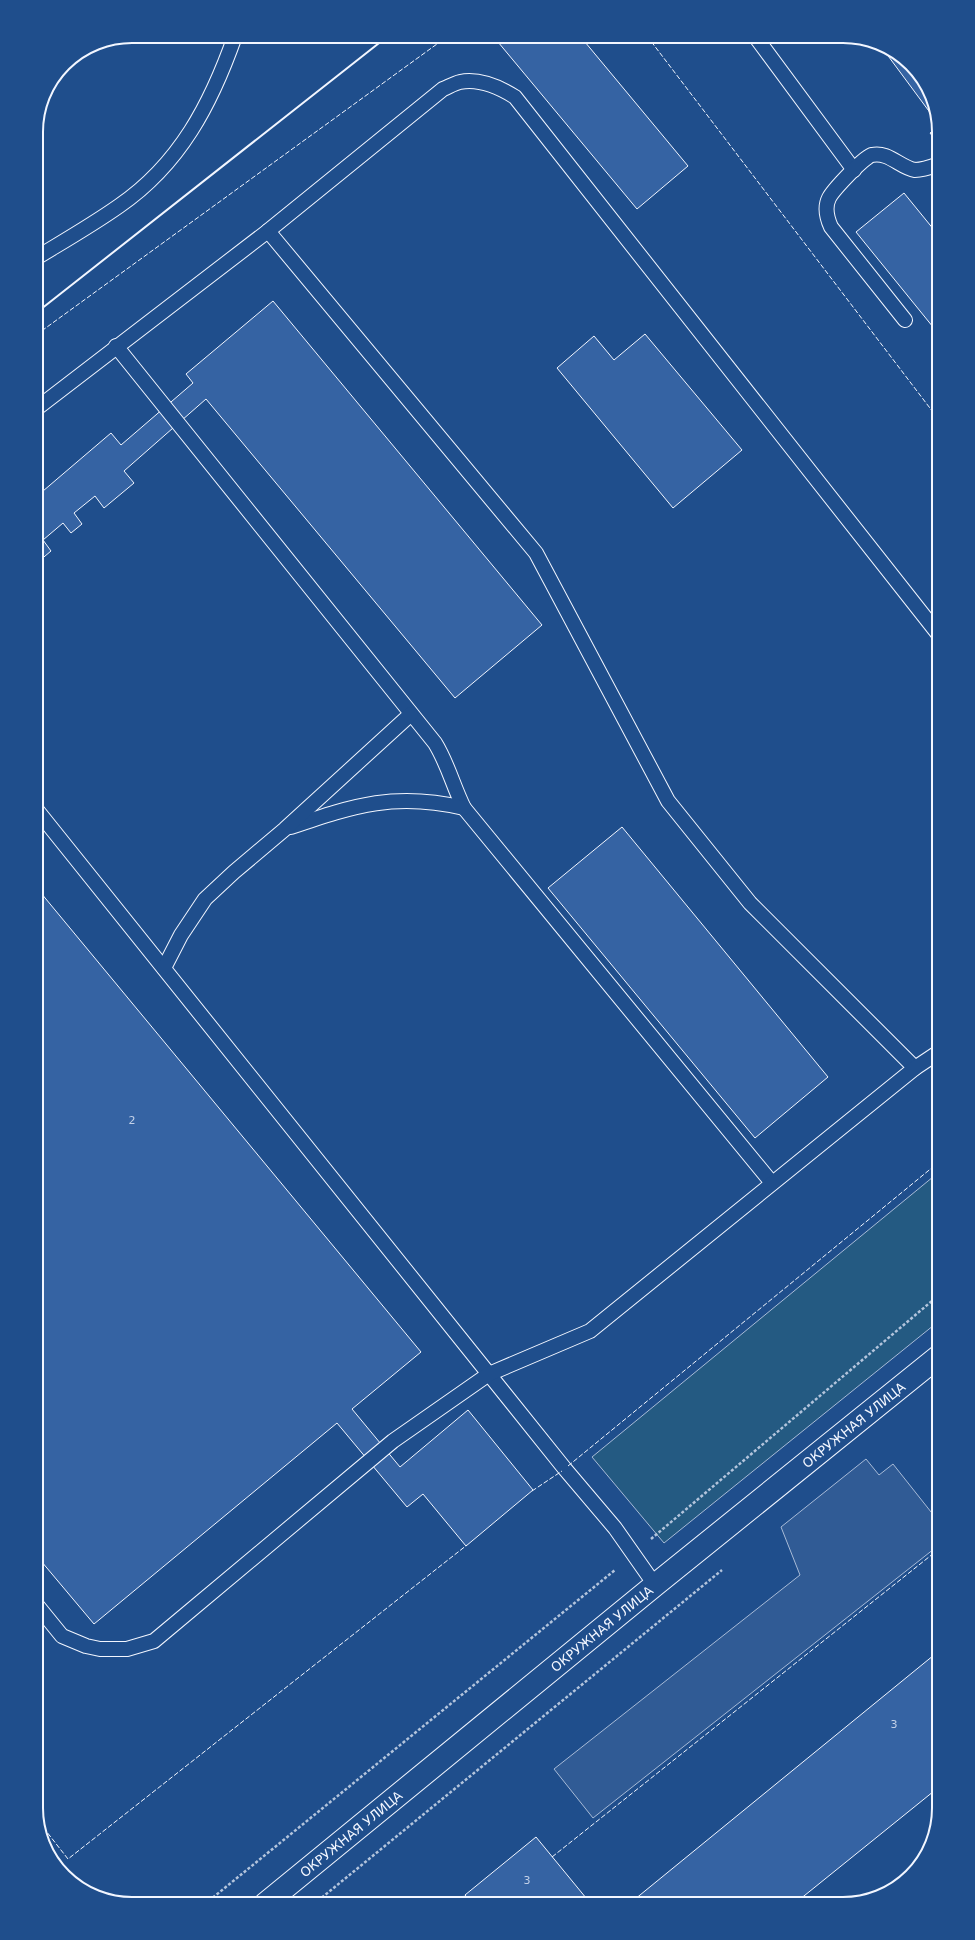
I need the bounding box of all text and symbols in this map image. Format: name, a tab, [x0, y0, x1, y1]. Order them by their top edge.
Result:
house number: 2	[129, 1114, 136, 1127]
street label: ОКРУЖНАЯ УЛИЦА	[799, 1379, 908, 1471]
street label: ОКРУЖНАЯ УЛИЦА	[548, 1582, 656, 1675]
house number: 3	[891, 1718, 898, 1731]
street label: ОКРУЖНАЯ УЛИЦА	[297, 1787, 405, 1880]
house number: 3	[524, 1874, 531, 1887]

